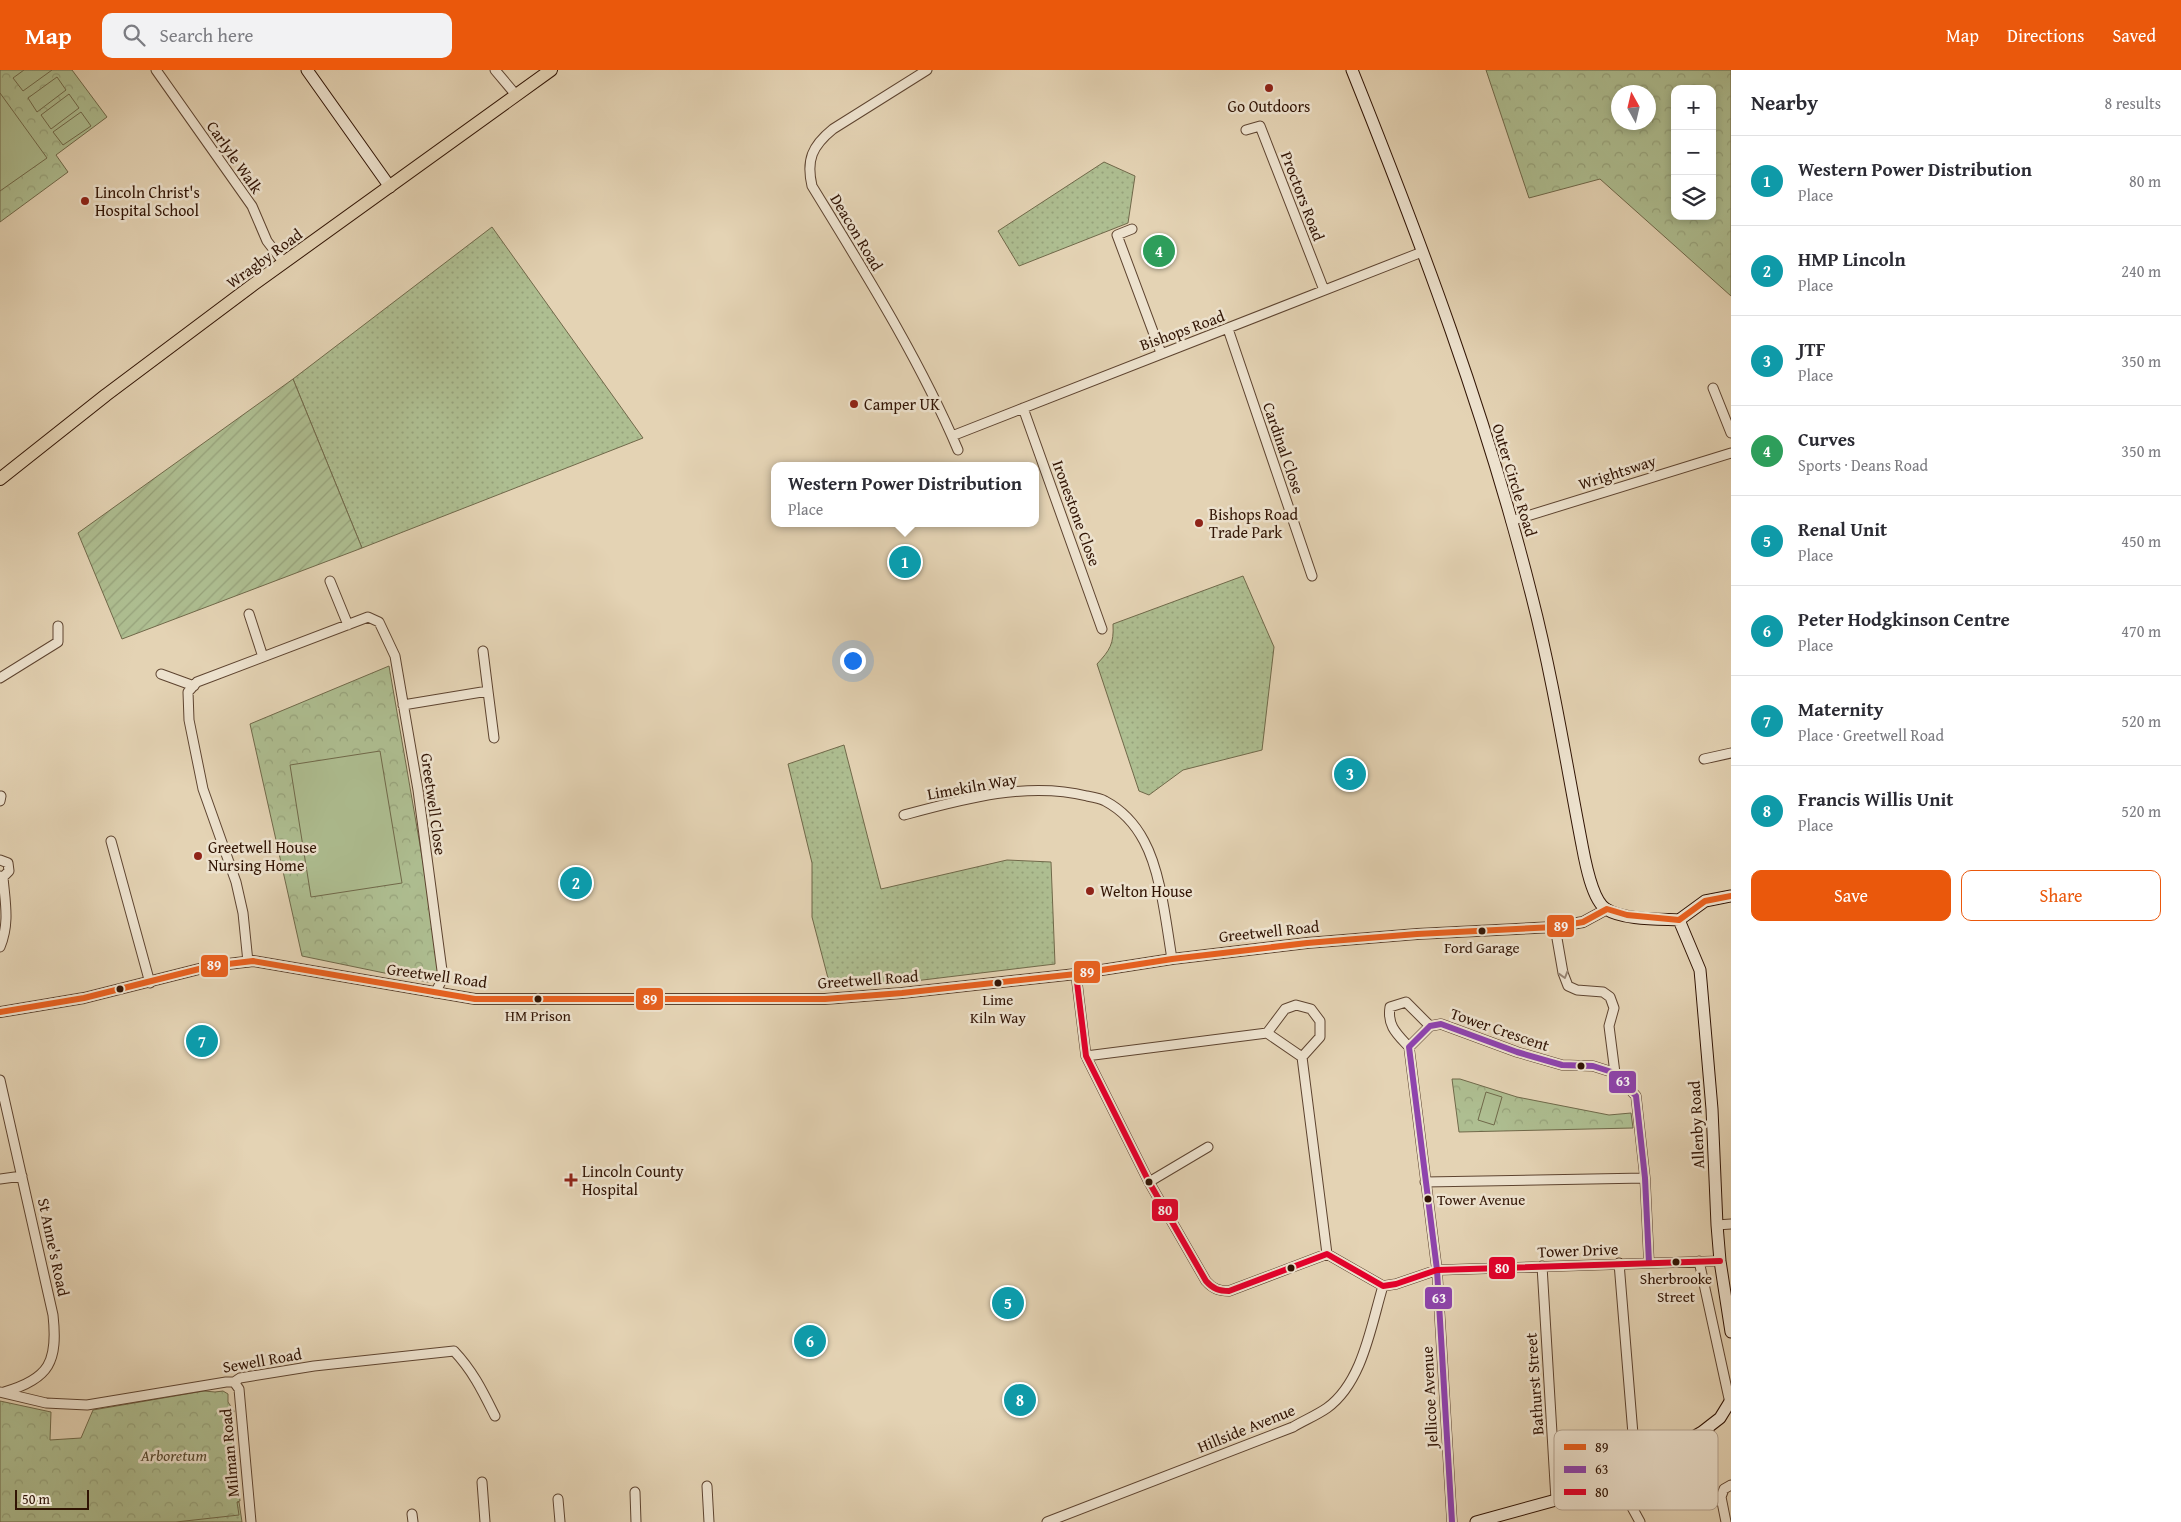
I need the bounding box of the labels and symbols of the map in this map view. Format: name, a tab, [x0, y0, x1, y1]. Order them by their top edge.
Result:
marker: Go Outdoors	[1263, 82, 1275, 94]
north arrow	[1611, 85, 1656, 130]
place label: Go Outdoors	[1228, 94, 1310, 118]
street label: Carlyle Walk	[201, 116, 269, 199]
street label: Proctors Road	[1275, 148, 1331, 245]
place label: Lincoln Christ's Hospital School	[95, 180, 200, 222]
street label: Deacon Road	[825, 189, 890, 275]
marker: Lincoln Christ's Hospital School	[79, 195, 91, 207]
street label: Wragby Road	[221, 222, 307, 294]
pin: 4	[1143, 232, 1175, 270]
street label: Bishops Road	[1136, 303, 1228, 357]
place label: Camper UK	[864, 392, 940, 416]
marker: Camper UK	[848, 398, 860, 410]
street label: Cardinal Close	[1257, 399, 1311, 497]
street label: Outer Circle Road	[1486, 421, 1544, 540]
street label: Wrightsway	[1575, 448, 1659, 496]
street label: Ironestone Close	[1047, 457, 1107, 569]
place label: Bishops Road Trade Park	[1209, 502, 1299, 544]
marker: Bishops Road Trade Park	[1193, 517, 1205, 529]
pin: 1	[889, 543, 921, 581]
your location	[840, 648, 866, 674]
street label: Greetwell Close	[415, 751, 453, 857]
pin: 3	[1334, 755, 1366, 793]
street label: Limekiln Way	[925, 766, 1019, 806]
place label: Greetwell House Nursing Home	[208, 835, 317, 877]
marker: Greetwell House Nursing Home	[192, 850, 204, 862]
pin: 2	[560, 864, 592, 902]
place label: Welton House	[1100, 879, 1193, 903]
marker: Welton House	[1084, 885, 1096, 897]
street label: Greetwell Road	[1218, 914, 1321, 948]
line badge: 89	[1546, 914, 1575, 938]
text: 89	[1554, 916, 1568, 936]
marker: Ford Garage	[1477, 926, 1487, 936]
place label: Ford Garage	[1444, 937, 1520, 958]
line badge: 89	[200, 954, 229, 978]
text: 89	[207, 955, 221, 975]
street label: Greetwell Road	[385, 956, 489, 994]
line badge: 89	[1073, 960, 1101, 984]
text: 89	[1080, 962, 1094, 982]
street label: Greetwell Road	[817, 963, 920, 994]
one-way arrow	[1559, 970, 1569, 978]
marker: Lime Kiln Way	[993, 978, 1003, 988]
unlabelled marker	[115, 984, 125, 994]
line badge: 89	[635, 987, 664, 1011]
text: 89	[643, 989, 657, 1009]
place label: Lime Kiln Way	[970, 989, 1026, 1028]
marker: HM Prison	[533, 994, 543, 1004]
street label: Tower Crescent	[1447, 1001, 1553, 1057]
place label: HM Prison	[505, 1005, 572, 1026]
pin: 7	[186, 1022, 218, 1060]
unlabelled marker	[1576, 1061, 1586, 1071]
line badge: 63	[1608, 1070, 1637, 1094]
text: 63	[1616, 1071, 1630, 1091]
street label: Allenby Road	[1682, 1080, 1710, 1170]
place label: Lincoln County Hospital	[582, 1159, 684, 1201]
marker: Lincoln County Hospital	[564, 1173, 578, 1187]
unlabelled marker	[1144, 1177, 1154, 1187]
place label: Tower Avenue	[1437, 1189, 1525, 1210]
marker: Tower Avenue	[1423, 1194, 1433, 1204]
street label: St Anne's Road	[32, 1196, 76, 1299]
line badge: 80	[1151, 1198, 1179, 1222]
text: 80	[1158, 1200, 1172, 1220]
street label: Tower Drive	[1537, 1237, 1619, 1263]
line badge: 80	[1488, 1256, 1516, 1280]
marker: Sherbrooke Street	[1671, 1257, 1681, 1267]
text: 80	[1495, 1258, 1509, 1278]
unlabelled marker	[1286, 1263, 1296, 1273]
place label: Sherbrooke Street	[1640, 1268, 1712, 1307]
pin: 5	[992, 1284, 1024, 1322]
line badge: 63	[1424, 1286, 1453, 1310]
text: 63	[1432, 1288, 1446, 1308]
pin: 6	[794, 1322, 826, 1360]
street label: Bathurst Street	[1518, 1332, 1550, 1436]
street label: Sewell Road	[221, 1341, 304, 1379]
street label: Jellicoe Avenue	[1414, 1346, 1444, 1450]
pin: 8	[1004, 1381, 1036, 1419]
street label: Hillside Avenue	[1193, 1397, 1299, 1459]
street label: Milman Road	[213, 1407, 245, 1498]
legend	[1554, 1430, 1718, 1510]
text: 89	[1595, 1437, 1609, 1457]
park label: Arboretum	[140, 1443, 208, 1467]
text: 63	[1595, 1459, 1608, 1479]
text: 80	[1595, 1482, 1609, 1502]
scale bar	[15, 1487, 89, 1510]

